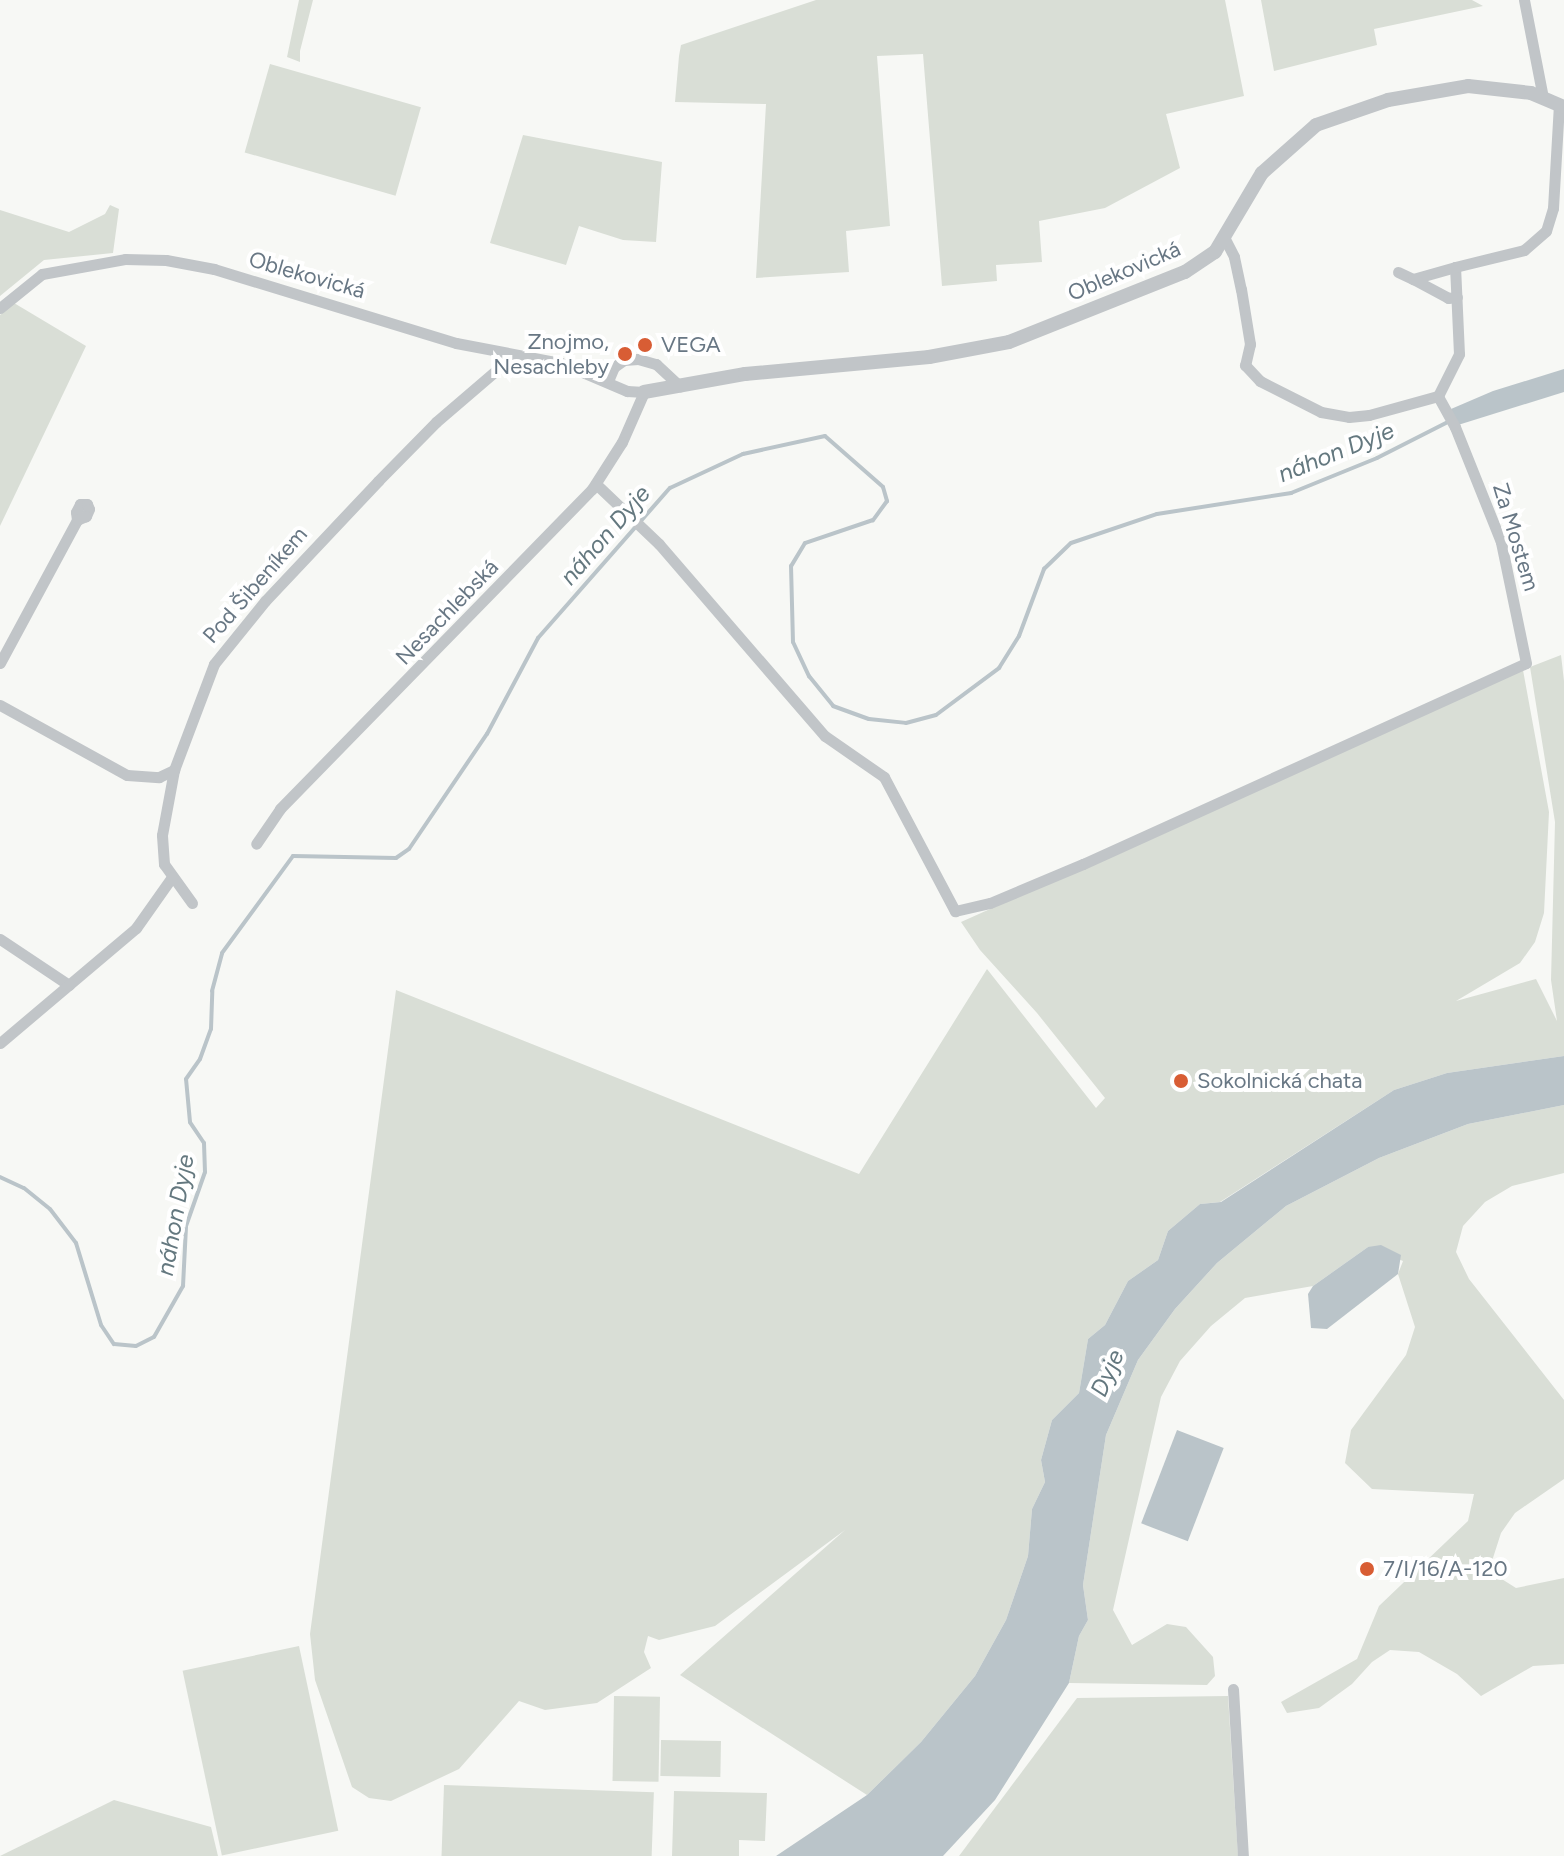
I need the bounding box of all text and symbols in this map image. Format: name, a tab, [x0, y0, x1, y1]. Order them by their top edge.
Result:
street label: Oblekovická	[1064, 235, 1184, 307]
street label: Oblekovická	[246, 246, 368, 304]
place label: Znojmo, Nesachleby	[493, 328, 609, 380]
place label: VEGA	[661, 332, 721, 358]
marker: VEGA	[636, 336, 654, 354]
marker: Znojmo, Nesachleby	[616, 345, 634, 363]
water label: náhon Dyje	[1274, 416, 1398, 488]
water label: náhon Dyje	[554, 479, 656, 591]
street label: Za Mostem	[1487, 480, 1545, 594]
street label: Pod Šibeníkem	[197, 521, 313, 649]
street label: Nesachlebská	[390, 554, 504, 670]
place label: Sokolnická chata	[1197, 1068, 1363, 1094]
marker: Sokolnická chata	[1172, 1072, 1190, 1090]
water label: náhon Dyje	[150, 1152, 200, 1278]
water label: Dyje	[1084, 1345, 1130, 1401]
place label: 7/I/16/A-120	[1383, 1556, 1508, 1582]
marker: 7/I/16/A-120	[1358, 1560, 1376, 1578]

